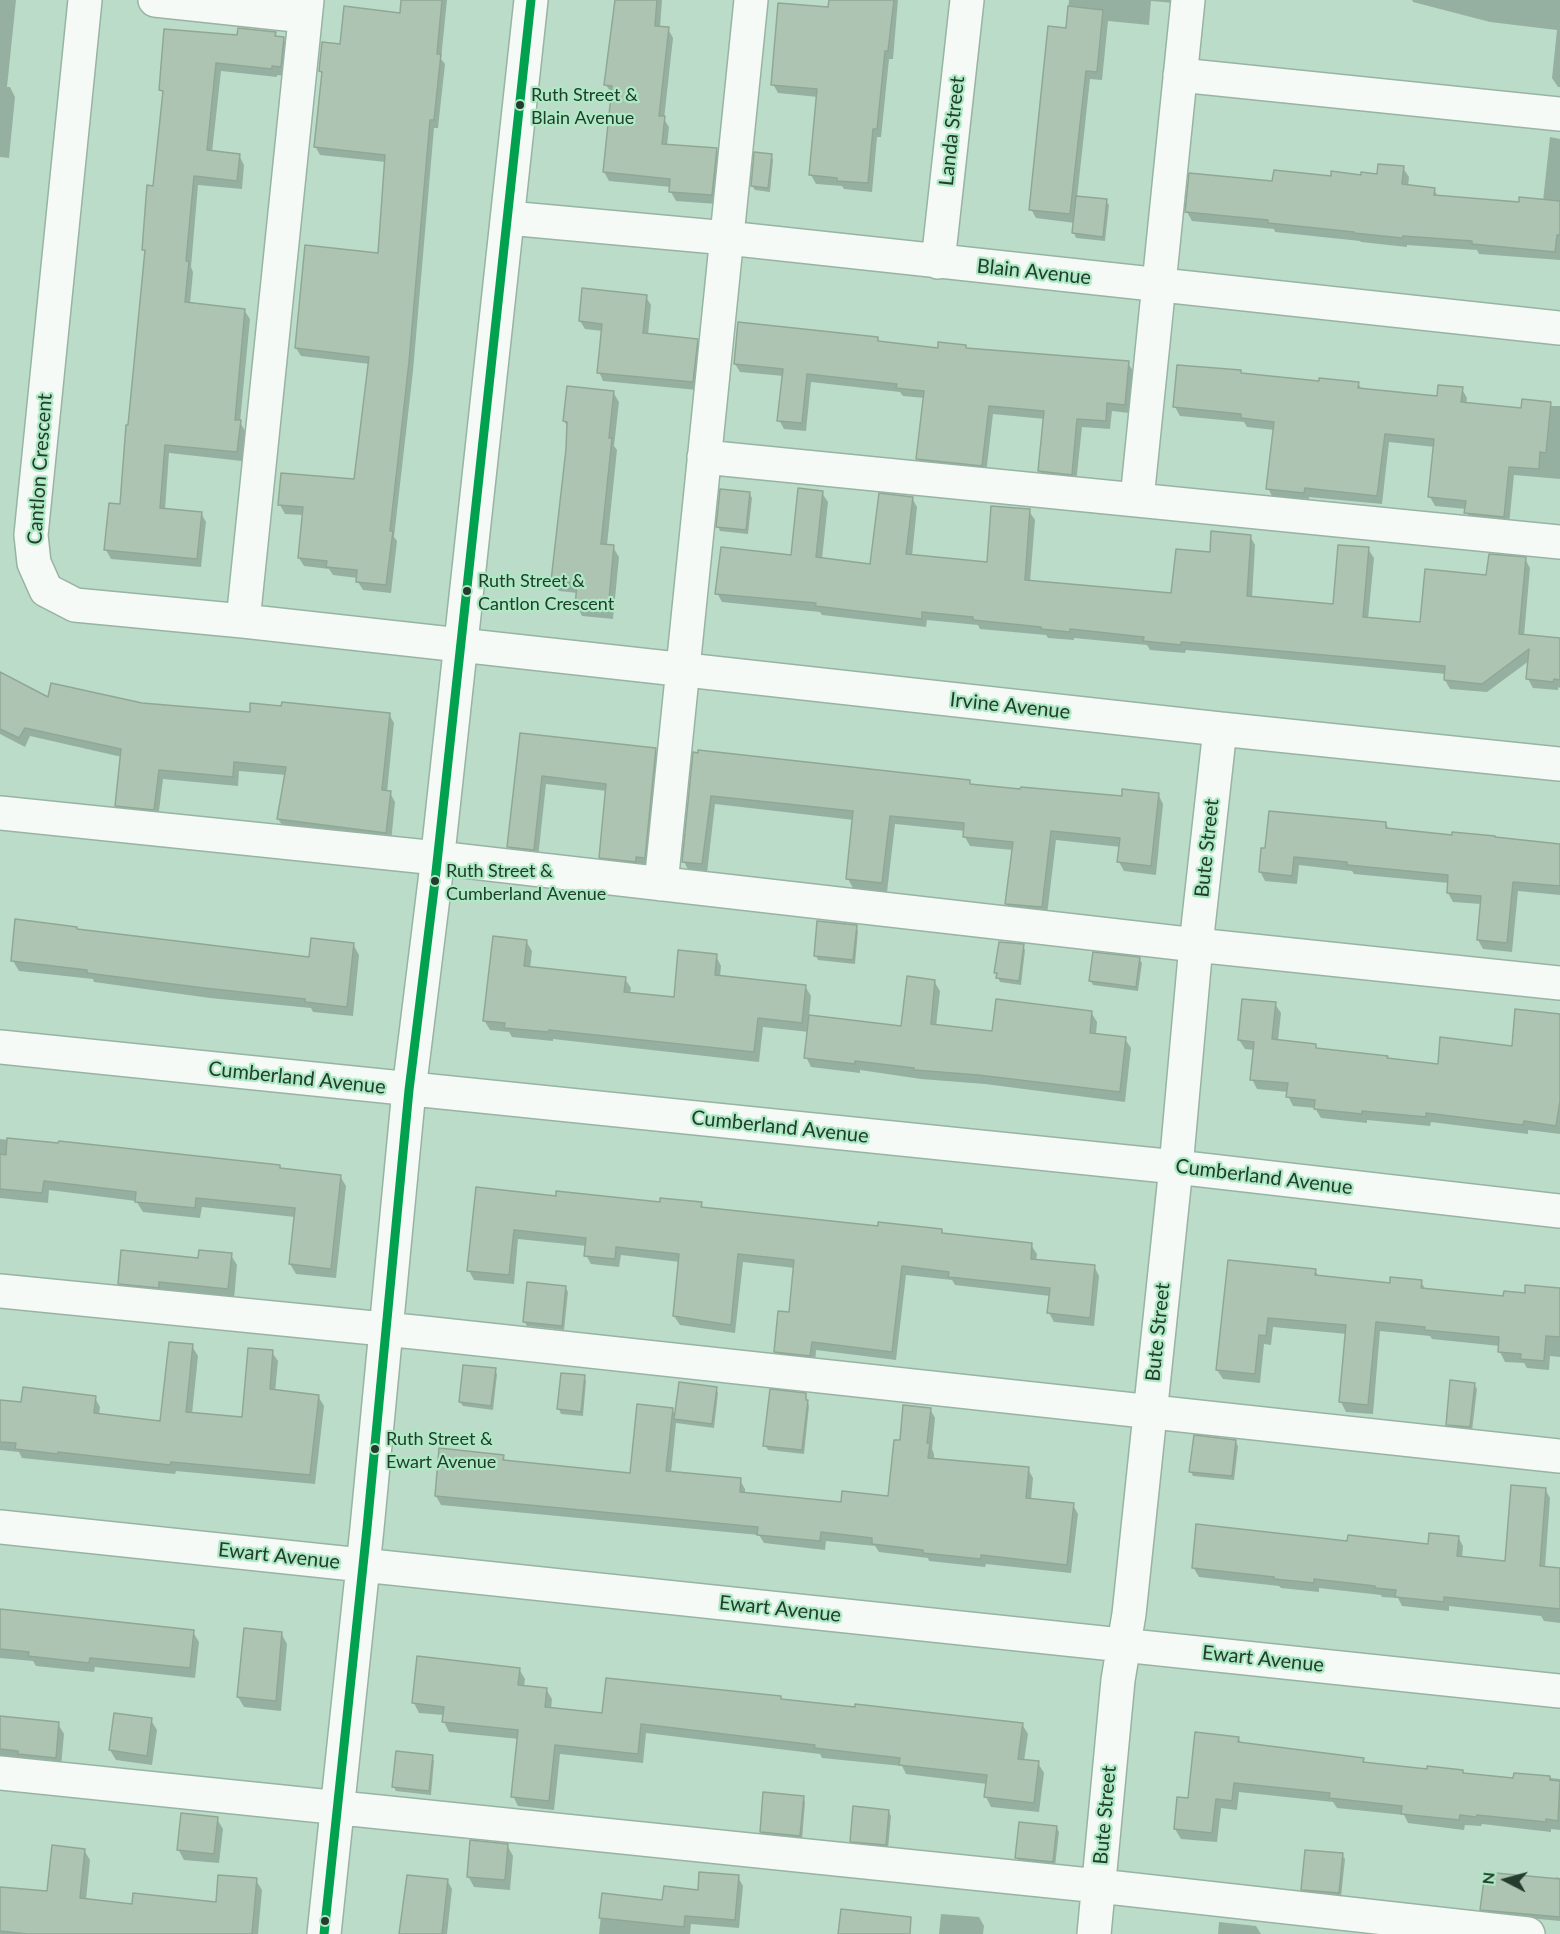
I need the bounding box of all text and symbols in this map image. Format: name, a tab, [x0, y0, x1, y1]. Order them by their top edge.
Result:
street label: Landa Street	[934, 75, 970, 187]
place label: Ruth Street & Blain Avenue	[531, 84, 638, 127]
marker: Ruth Street & Blain Avenue	[514, 99, 526, 111]
street label: Blain Avenue	[976, 254, 1092, 290]
street label: Cantlon Crescent	[23, 393, 57, 545]
place label: Ruth Street & Cantlon Crescent	[478, 570, 614, 612]
marker: Ruth Street & Cantlon Crescent	[461, 585, 473, 597]
street label: Irvine Avenue	[949, 688, 1071, 724]
street label: Bute Street	[1190, 797, 1224, 899]
place label: Ruth Street & Cumberland Avenue	[446, 860, 606, 902]
marker: Ruth Street & Cumberland Avenue	[429, 875, 441, 887]
street label: Cumberland Avenue	[207, 1057, 387, 1099]
street label: Cumberland Avenue	[690, 1106, 870, 1148]
street label: Cumberland Avenue	[1174, 1154, 1354, 1200]
street label: Bute Street	[1141, 1281, 1175, 1383]
place label: Ruth Street & Ewart Avenue	[386, 1428, 496, 1470]
marker: Ruth Street & Ewart Avenue	[369, 1443, 381, 1455]
street label: Ewart Avenue	[217, 1538, 341, 1574]
street label: Ewart Avenue	[718, 1591, 842, 1627]
street label: Ewart Avenue	[1201, 1641, 1325, 1677]
street label: Bute Street	[1089, 1764, 1121, 1866]
north arrow	[1476, 1850, 1536, 1910]
text: N	[1478, 1871, 1498, 1885]
unlabelled marker	[319, 1915, 331, 1927]

